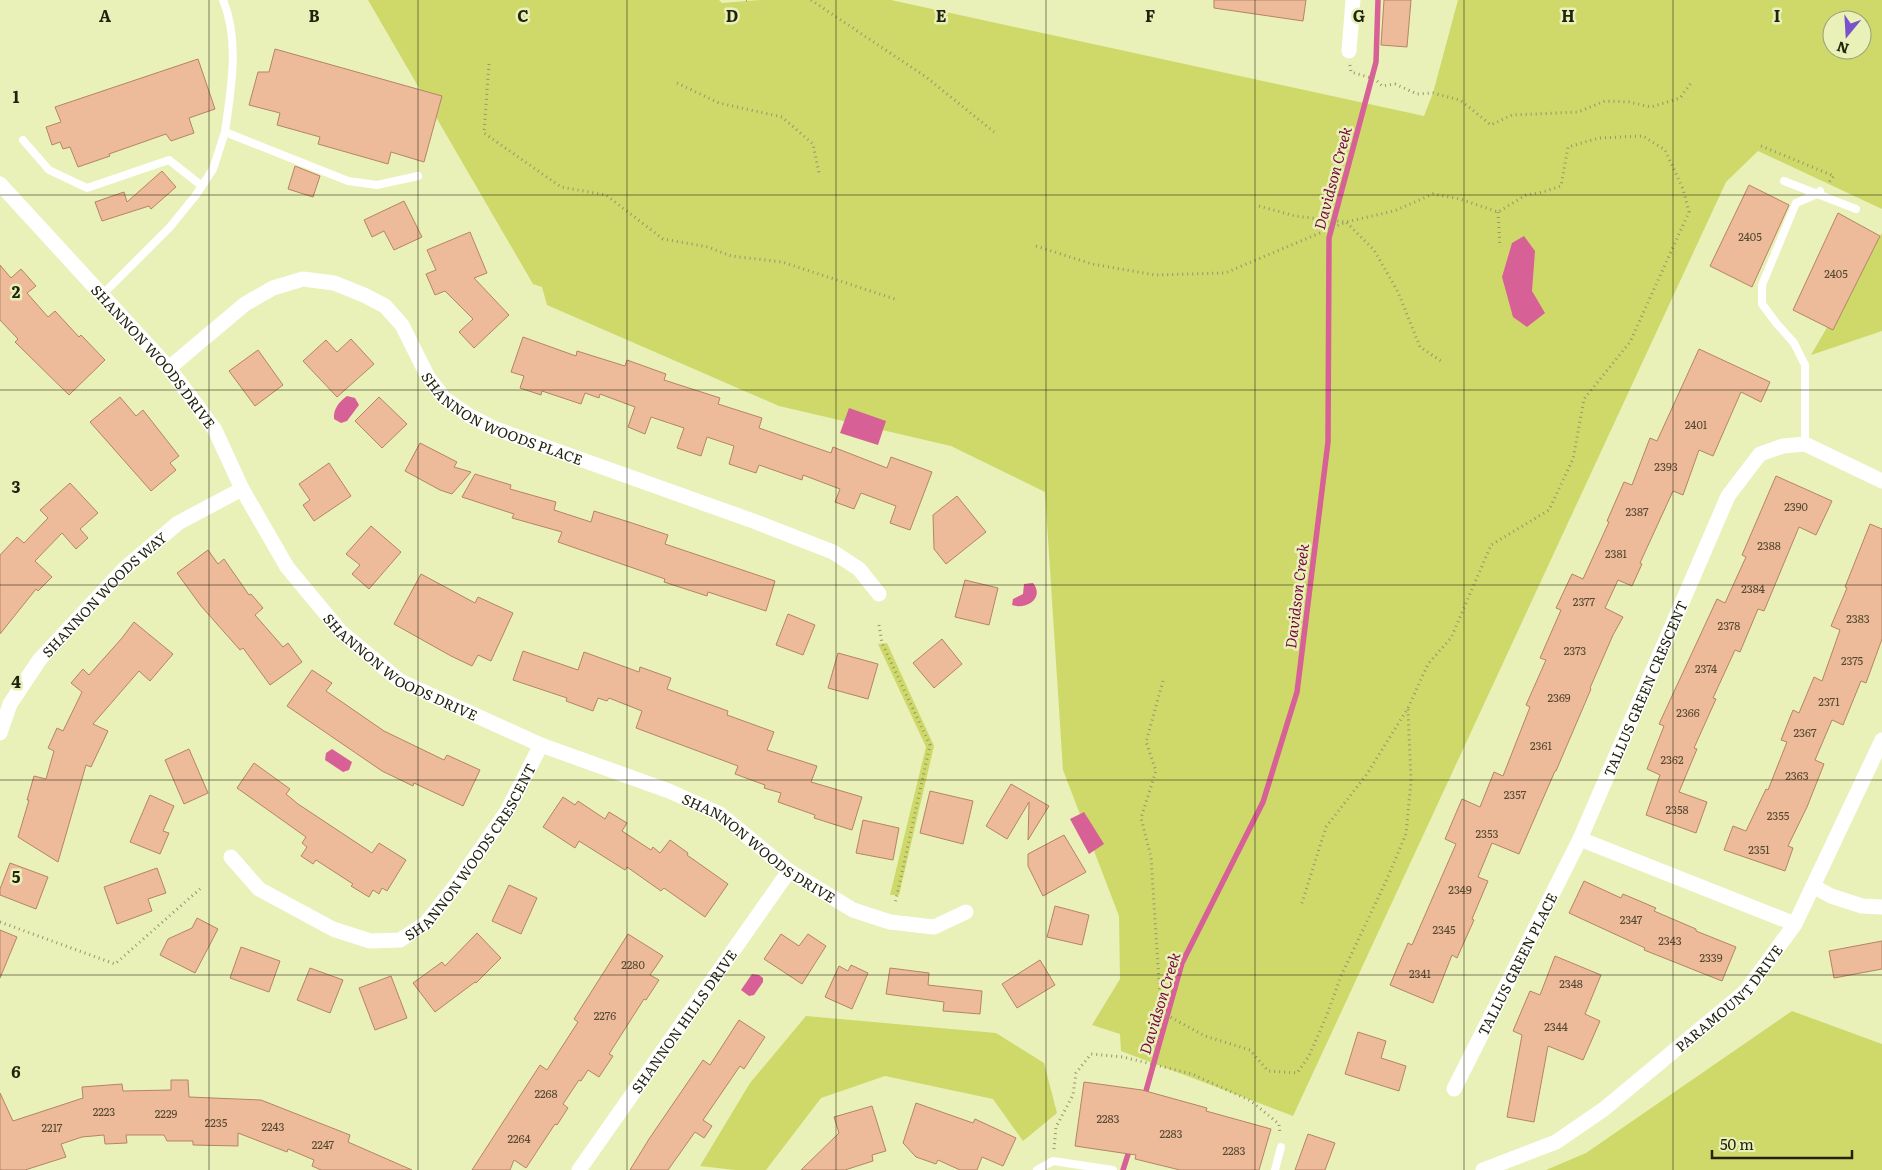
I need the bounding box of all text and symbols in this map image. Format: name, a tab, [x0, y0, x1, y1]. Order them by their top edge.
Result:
text: A	[99, 3, 111, 27]
text: B	[308, 3, 320, 27]
text: C	[517, 3, 529, 27]
text: D	[726, 3, 738, 27]
text: E	[936, 3, 947, 27]
text: F	[1145, 3, 1155, 27]
text: G	[1353, 3, 1365, 27]
text: H	[1561, 3, 1575, 27]
text: I	[1774, 3, 1780, 27]
north arrow	[1822, 10, 1872, 60]
text: N	[1834, 37, 1851, 60]
text: 1	[13, 84, 20, 108]
water label: Davidson Creek	[1307, 123, 1357, 232]
house number: 2405	[1738, 228, 1762, 244]
house number: 2405	[1824, 265, 1848, 281]
text: 2	[12, 279, 21, 303]
street label: SHANNON WOODS DRIVE	[87, 280, 220, 432]
street label: SHANNON WOODS PLACE	[417, 369, 586, 469]
house number: 2401	[1685, 416, 1708, 432]
house number: 2393	[1654, 458, 1678, 474]
text: 3	[12, 474, 21, 498]
house number: 2390	[1784, 498, 1808, 514]
house number: 2387	[1625, 503, 1649, 519]
street label: SHANNON WOODS WAY	[37, 527, 171, 661]
house number: 2388	[1757, 537, 1781, 553]
water label: Davidson Creek	[1278, 541, 1314, 650]
house number: 2381	[1605, 545, 1628, 561]
house number: 2384	[1741, 580, 1765, 596]
house number: 2377	[1573, 593, 1596, 609]
street label: TALLUS GREEN CRESCENT	[1598, 597, 1692, 779]
street label: SHANNON WOODS DRIVE	[319, 609, 481, 725]
house number: 2383	[1846, 610, 1870, 626]
house number: 2378	[1718, 617, 1740, 633]
house number: 2373	[1564, 642, 1586, 658]
house number: 2375	[1841, 652, 1863, 668]
house number: 2374	[1695, 660, 1717, 676]
text: 4	[11, 669, 21, 693]
house number: 2369	[1547, 689, 1571, 705]
house number: 2371	[1818, 693, 1840, 709]
house number: 2366	[1676, 704, 1700, 720]
house number: 2367	[1793, 724, 1817, 740]
house number: 2361	[1530, 737, 1552, 753]
house number: 2362	[1660, 751, 1684, 767]
street label: SHANNON WOODS CRESCENT	[400, 760, 540, 945]
house number: 2363	[1785, 767, 1809, 783]
house number: 2357	[1504, 786, 1527, 802]
street label: SHANNON WOODS DRIVE	[679, 788, 840, 907]
house number: 2358	[1665, 801, 1689, 817]
house number: 2355	[1767, 807, 1790, 823]
house number: 2353	[1475, 825, 1499, 841]
house number: 2351	[1748, 841, 1770, 857]
text: 5	[12, 864, 21, 888]
house number: 2349	[1448, 881, 1472, 897]
street label: TALLUS GREEN PLACE	[1473, 889, 1562, 1039]
house number: 2347	[1620, 911, 1643, 927]
house number: 2345	[1432, 921, 1456, 937]
house number: 2343	[1658, 932, 1682, 948]
street label: PARAMOUNT DRIVE	[1671, 940, 1787, 1056]
street label: SHANNON HILLS DRIVE	[626, 945, 741, 1097]
water label: Davidson Creek	[1133, 948, 1186, 1057]
house number: 2339	[1700, 949, 1723, 965]
house number: 2280	[621, 956, 645, 972]
house number: 2341	[1409, 965, 1432, 981]
house number: 2348	[1559, 975, 1583, 991]
house number: 2276	[594, 1007, 616, 1023]
house number: 2344	[1544, 1018, 1568, 1034]
text: 6	[11, 1059, 21, 1083]
house number: 2268	[534, 1085, 558, 1101]
house number: 2223	[93, 1103, 115, 1119]
house number: 2229	[155, 1105, 177, 1121]
house number: 2283	[1096, 1110, 1120, 1126]
house number: 2235	[205, 1114, 228, 1130]
house number: 2243	[261, 1118, 285, 1134]
house number: 2217	[42, 1119, 63, 1135]
house number: 2283	[1159, 1125, 1183, 1141]
scale bar	[1712, 1128, 1852, 1160]
house number: 2264	[507, 1130, 531, 1146]
text: 50 m	[1720, 1132, 1754, 1155]
house number: 2247	[312, 1136, 335, 1152]
house number: 2283	[1222, 1142, 1246, 1158]

